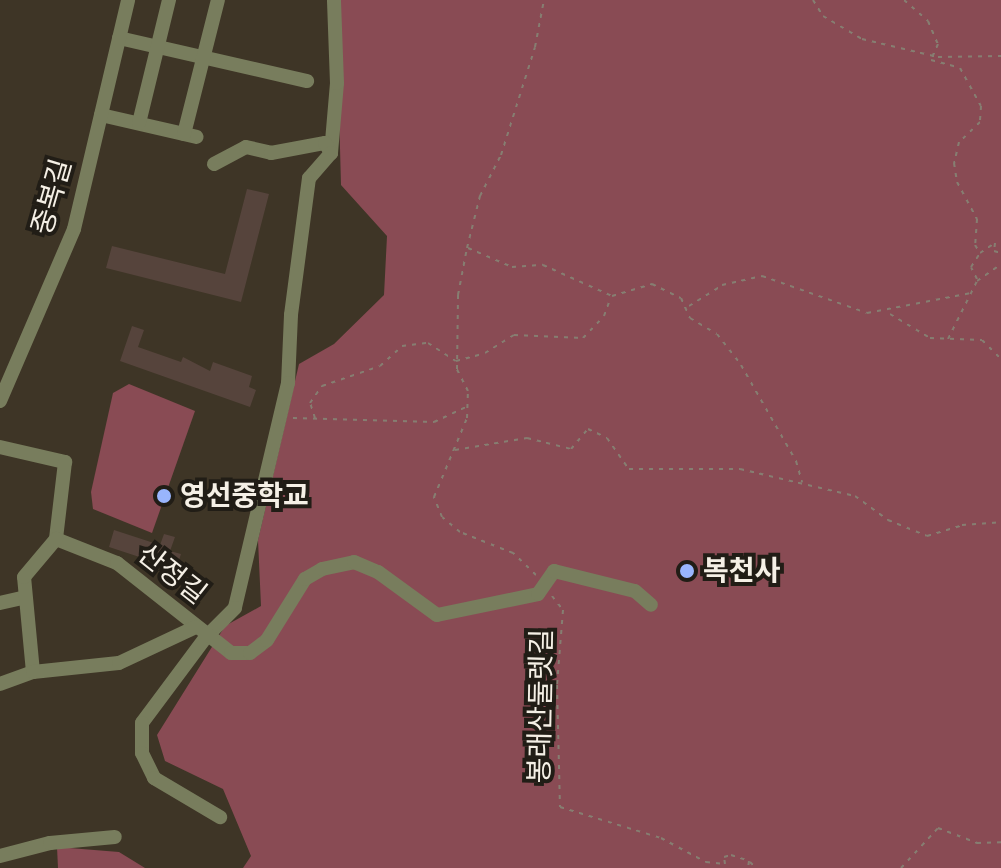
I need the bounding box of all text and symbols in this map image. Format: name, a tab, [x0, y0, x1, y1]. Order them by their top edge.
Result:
street label: 중복길	[25, 155, 79, 239]
place label: 영선중학교	[180, 479, 309, 513]
marker: 영선중학교	[155, 487, 173, 505]
street label: 산정길	[131, 537, 213, 611]
place label: 복천사	[703, 554, 780, 588]
marker: 복천사	[678, 562, 696, 580]
street label: 봉래산둘렛길	[523, 628, 559, 784]

